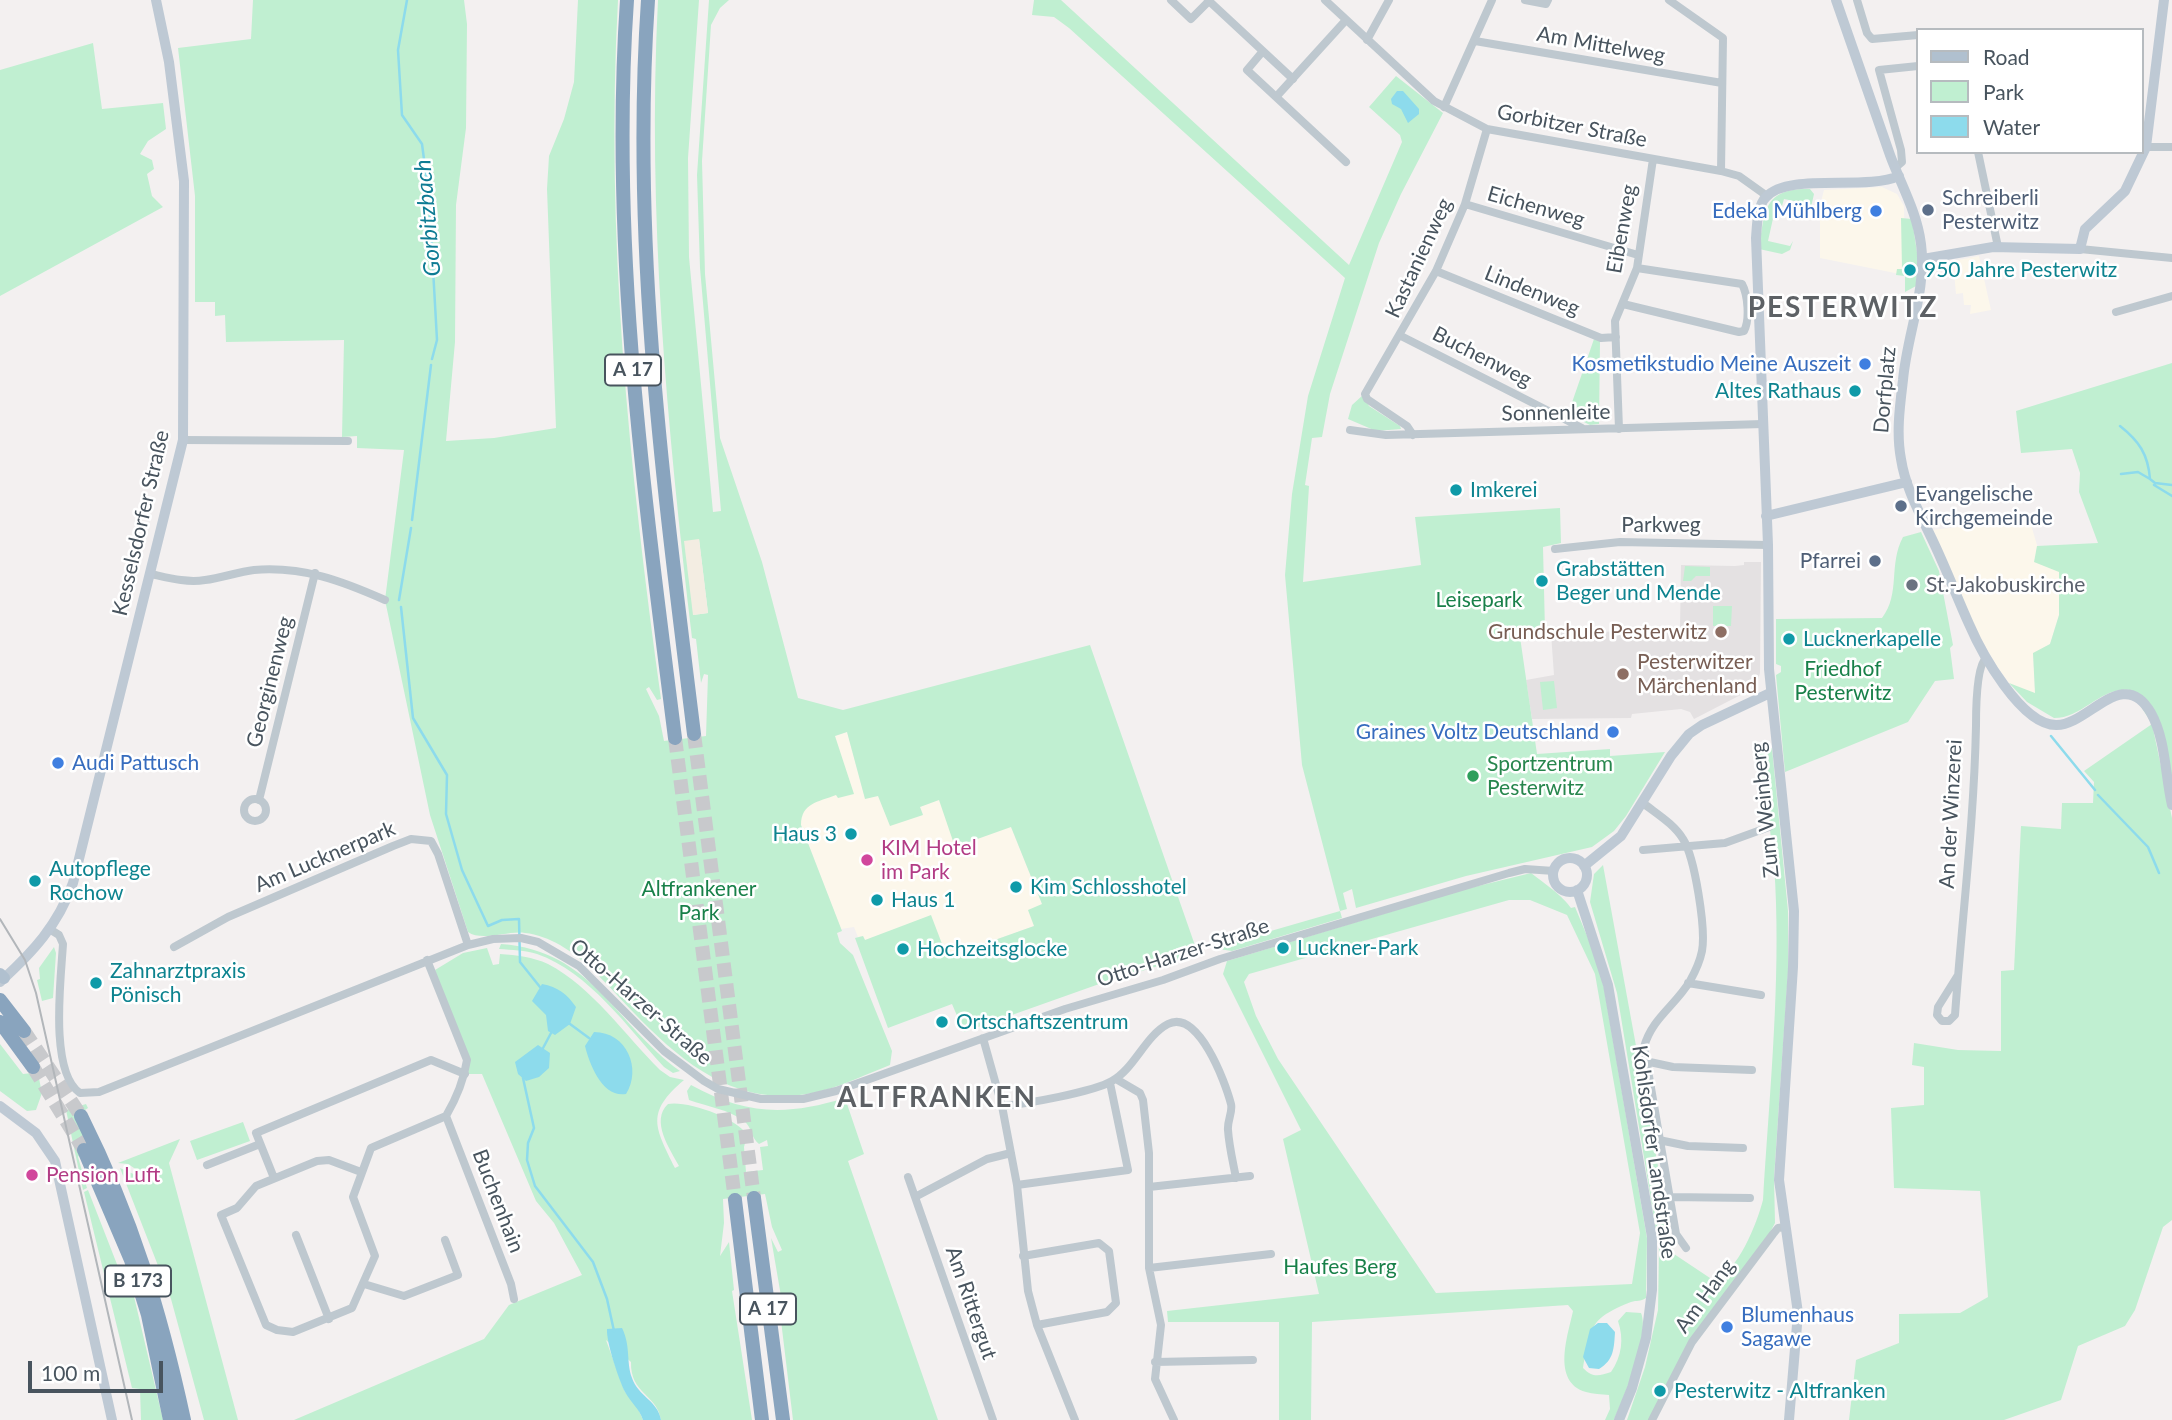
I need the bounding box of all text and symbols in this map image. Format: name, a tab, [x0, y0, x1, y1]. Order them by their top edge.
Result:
street label: Am Mittelweg	[1535, 21, 1667, 69]
legend	[1916, 28, 2144, 154]
text: Road	[1983, 44, 2030, 69]
text: Park	[1983, 79, 2024, 104]
street label: Gorbitzer Straße	[1495, 99, 1649, 153]
text: Water	[1983, 114, 2040, 139]
water label: Gorbitzbach	[409, 158, 447, 278]
street label: Eichenweg	[1484, 181, 1588, 233]
street label: Eibenweg	[1602, 183, 1642, 275]
place label: Schreiberli Pesterwitz	[1942, 185, 2039, 235]
street label: Kastanienweg	[1380, 194, 1458, 322]
place label: Edeka Mühlberg	[1712, 198, 1862, 224]
marker: Schreiberli Pesterwitz	[1920, 202, 1936, 218]
marker: Edeka Mühlberg	[1868, 203, 1884, 219]
place label: 950 Jahre Pesterwitz	[1924, 257, 2117, 283]
street label: Lindenweg	[1481, 261, 1583, 321]
marker: 950 Jahre Pesterwitz	[1902, 262, 1918, 278]
district label: PESTERWITZ	[1749, 291, 1937, 325]
street label: Buchenweg	[1428, 321, 1536, 393]
street label: Dorfplatz	[1869, 346, 1901, 434]
place label: Kosmetikstudio Meine Auszeit	[1571, 351, 1851, 377]
road number: A 17	[605, 354, 661, 386]
marker: Kosmetikstudio Meine Auszeit	[1857, 356, 1873, 372]
place label: Altes Rathaus	[1715, 378, 1841, 404]
marker: Altes Rathaus	[1847, 383, 1863, 399]
street label: Sonnenleite	[1501, 399, 1611, 427]
street label: Kesselsdorfer Straße	[107, 428, 175, 618]
place label: Imkerei	[1470, 477, 1537, 503]
place label: Evangelische Kirchgemeinde	[1915, 481, 2053, 531]
marker: Imkerei	[1448, 482, 1464, 498]
marker: Evangelische Kirchgemeinde	[1893, 498, 1909, 514]
street label: Parkweg	[1621, 512, 1701, 538]
place label: Pfarrei	[1800, 548, 1861, 574]
marker: Pfarrei	[1867, 553, 1883, 569]
place label: Grabstätten Beger und Mende	[1556, 556, 1721, 606]
place label: St.-Jakobuskirche	[1926, 572, 2085, 598]
marker: Grabstätten Beger und Mende	[1534, 573, 1550, 589]
marker: St.-Jakobuskirche	[1904, 577, 1920, 593]
park label: Leisepark	[1436, 587, 1522, 613]
street label: Georginenweg	[242, 614, 298, 750]
place label: Grundschule Pesterwitz	[1488, 619, 1707, 645]
marker: Grundschule Pesterwitz	[1713, 624, 1729, 640]
place label: Lucknerkapelle	[1803, 626, 1941, 652]
marker: Lucknerkapelle	[1781, 631, 1797, 647]
place label: Pesterwitzer Märchenland	[1637, 649, 1757, 699]
park label: Friedhof Pesterwitz	[1795, 656, 1891, 706]
marker: Pesterwitzer Märchenland	[1615, 666, 1631, 682]
place label: Graines Voltz Deutschland	[1356, 719, 1599, 745]
marker: Graines Voltz Deutschland	[1605, 724, 1621, 740]
street label: An der Winzerei	[1935, 739, 1967, 889]
street label: Zum Weinberg	[1745, 741, 1785, 879]
place label: Audi Pattusch	[72, 750, 199, 776]
place label: Sportzentrum Pesterwitz	[1487, 751, 1613, 801]
marker: Audi Pattusch	[50, 755, 66, 771]
marker: Sportzentrum Pesterwitz	[1465, 768, 1481, 784]
street label: Am Lucknerpark	[251, 816, 399, 898]
place label: Haus 3	[772, 821, 837, 847]
marker: Haus 3	[843, 826, 859, 842]
place label: KIM Hotel im Park	[881, 835, 977, 885]
marker: KIM Hotel im Park	[859, 852, 875, 868]
place label: Autopflege Rochow	[49, 856, 151, 906]
marker: Autopflege Rochow	[27, 873, 43, 889]
place label: Kim Schlosshotel	[1030, 874, 1187, 900]
park label: Altfrankener Park	[642, 876, 756, 926]
marker: Kim Schlosshotel	[1008, 879, 1024, 895]
place label: Haus 1	[891, 887, 956, 913]
marker: Haus 1	[869, 892, 885, 908]
street label: Otto-Harzer-Straße	[1094, 913, 1272, 993]
street label: Otto-Harzer-Straße	[565, 934, 717, 1070]
place label: Luckner-Park	[1297, 935, 1418, 961]
place label: Hochzeitsglocke	[917, 936, 1067, 962]
marker: Luckner-Park	[1275, 940, 1291, 956]
marker: Hochzeitsglocke	[895, 941, 911, 957]
place label: Zahnarztpraxis Pönisch	[110, 958, 246, 1008]
marker: Zahnarztpraxis Pönisch	[88, 975, 104, 991]
place label: Ortschaftszentrum	[956, 1009, 1128, 1035]
marker: Ortschaftszentrum	[934, 1014, 950, 1030]
street label: Kohlsdorfer Landstraße	[1627, 1043, 1681, 1261]
district label: ALTFRANKEN	[838, 1081, 1036, 1115]
street label: Buchenhain	[467, 1146, 529, 1256]
place label: Pension Luft	[46, 1162, 160, 1188]
marker: Pension Luft	[24, 1167, 40, 1183]
street label: Am Rittergut	[940, 1243, 1002, 1363]
park label: Haufes Berg	[1283, 1254, 1397, 1280]
street label: Am Hang	[1670, 1254, 1740, 1338]
road number: B 173	[105, 1266, 171, 1296]
road number: A 17	[740, 1294, 796, 1324]
place label: Blumenhaus Sagawe	[1741, 1302, 1854, 1352]
marker: Blumenhaus Sagawe	[1719, 1319, 1735, 1335]
scale bar	[32, 1346, 166, 1390]
text: 100 m	[41, 1360, 100, 1385]
place label: Pesterwitz - Altfranken	[1674, 1378, 1886, 1404]
marker: Pesterwitz - Altfranken	[1652, 1383, 1668, 1399]

